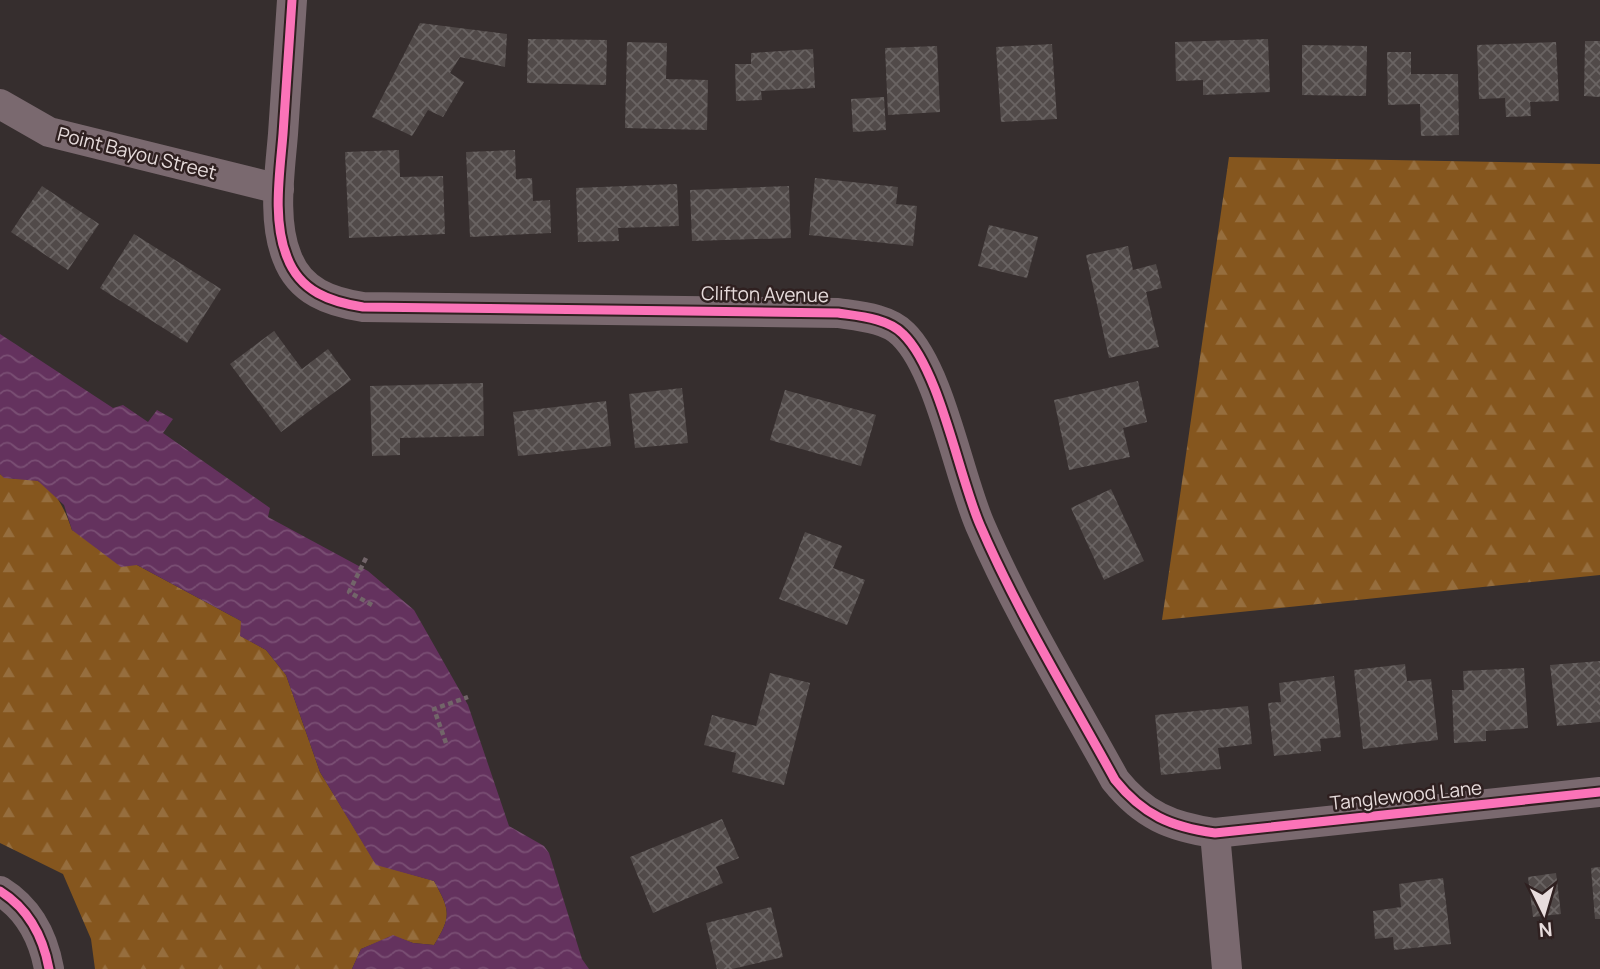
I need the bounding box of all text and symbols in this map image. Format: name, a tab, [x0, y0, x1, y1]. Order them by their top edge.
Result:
street label: Point Bayou Street	[55, 121, 219, 185]
street label: Clifton Avenue	[701, 280, 829, 308]
street label: Tanglewood Lane	[1329, 774, 1483, 816]
north arrow	[1509, 878, 1579, 948]
text: N	[1538, 916, 1553, 943]

